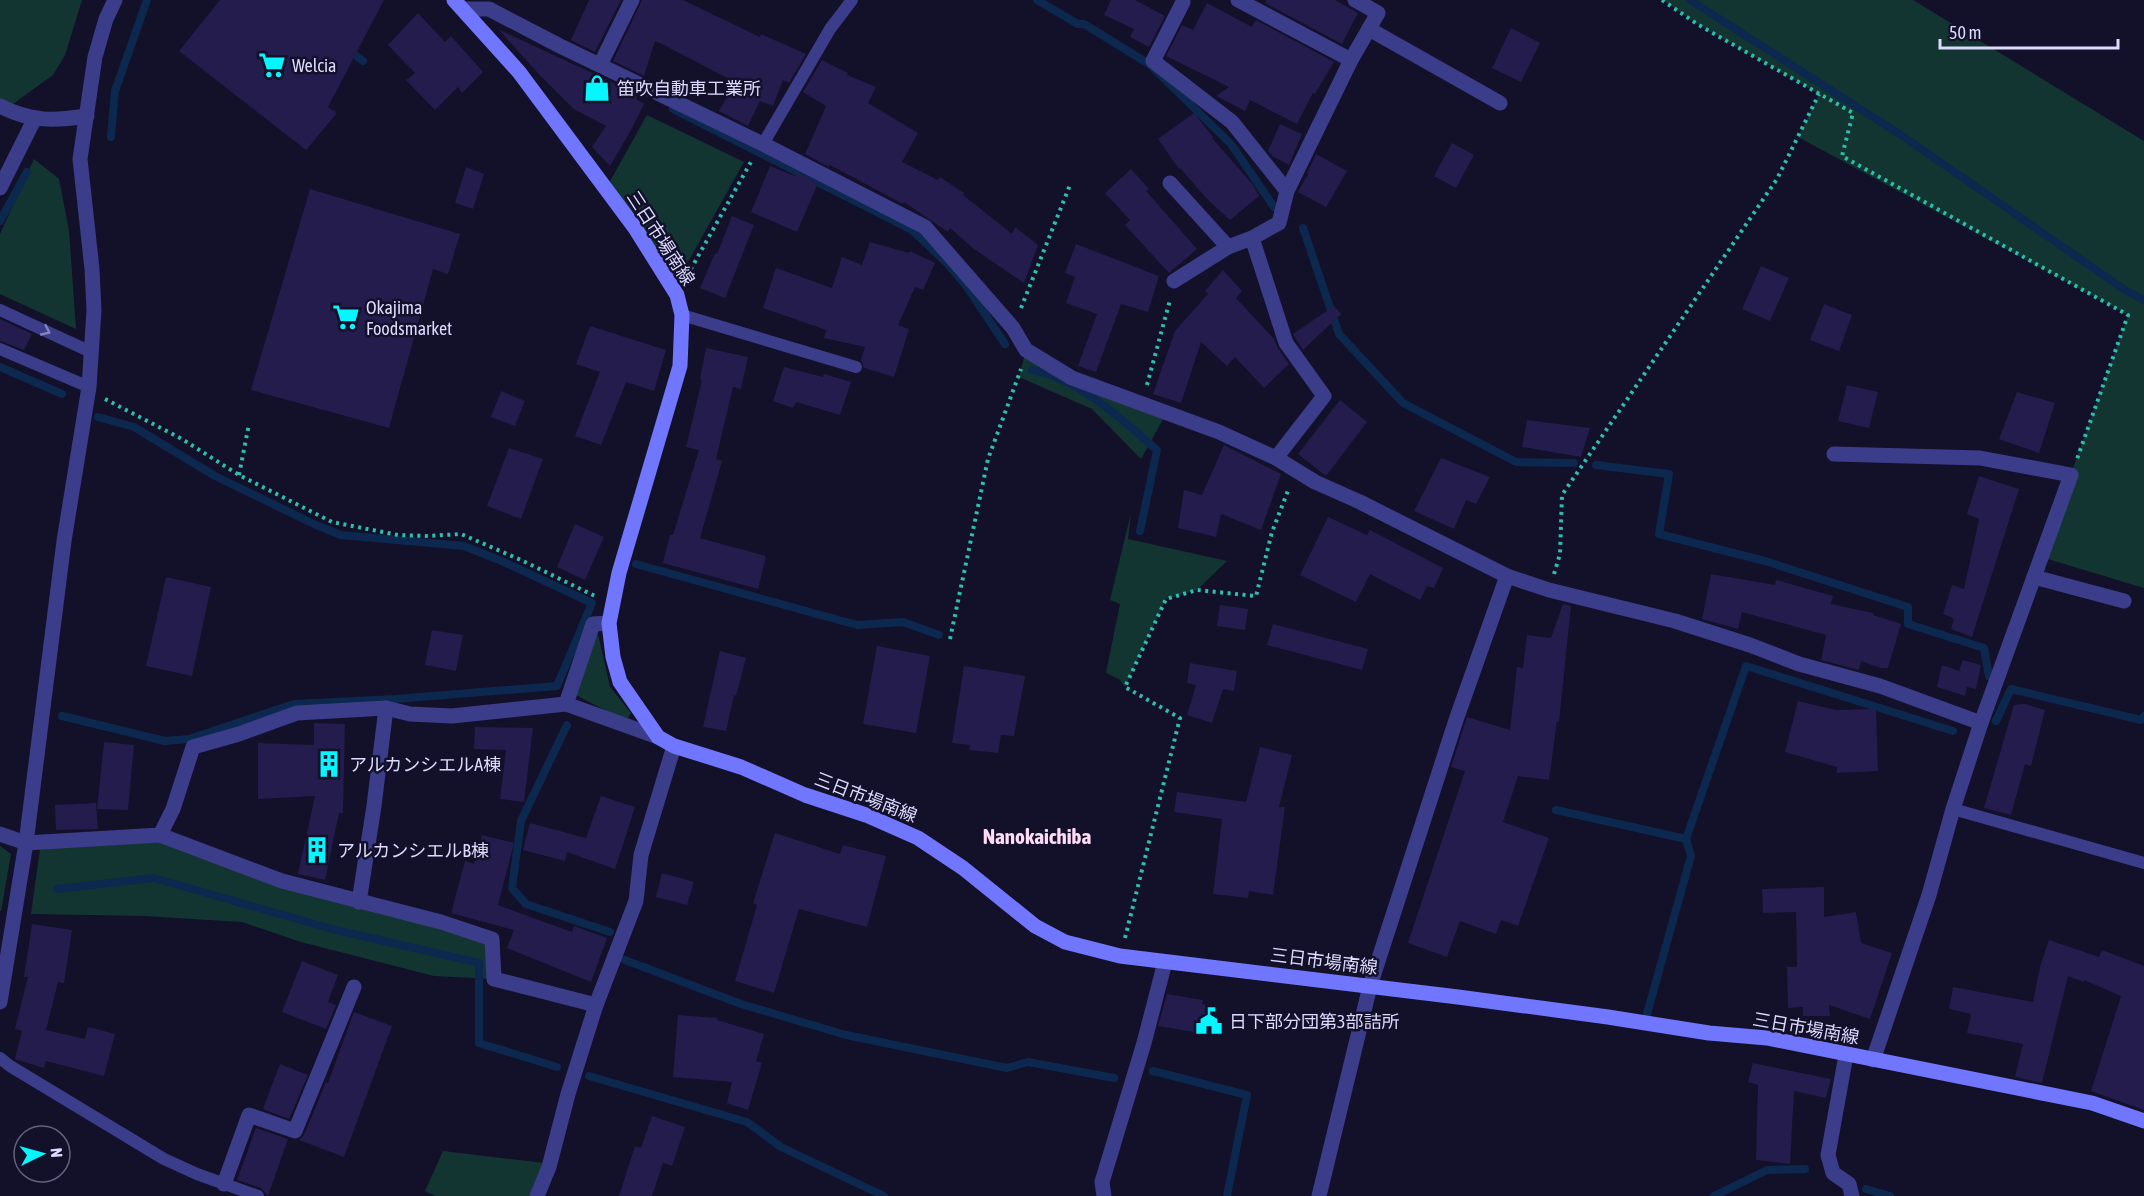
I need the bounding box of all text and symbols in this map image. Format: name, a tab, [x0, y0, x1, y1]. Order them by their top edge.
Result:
scale bar	[1940, 12, 2118, 50]
text: 50 m	[1949, 22, 1981, 43]
supermarket icon: Welcia	[257, 50, 287, 80]
place label: Welcia	[292, 55, 336, 76]
shop icon: 笛吹自動車工業所	[582, 73, 612, 103]
place label: 笛吹自動車工業所	[617, 78, 761, 99]
street label: 三日市場南線	[623, 187, 699, 289]
place label: Okajima Foodsmarket	[366, 297, 452, 339]
supermarket icon: Okajima Foodsmarket	[331, 302, 361, 332]
one-way arrow	[39, 324, 50, 336]
building icon: アルカンシエルA棟	[314, 749, 344, 779]
place label: アルカンシエルA棟	[349, 754, 501, 775]
street label: 三日市場南線	[812, 768, 920, 826]
district label: Nanokaichiba	[983, 824, 1092, 848]
building icon: アルカンシエルB棟	[302, 835, 332, 865]
place label: アルカンシエルB棟	[337, 840, 489, 861]
street label: 三日市場南線	[1269, 944, 1379, 978]
public building icon: 日下部分団第3部詰所	[1194, 1006, 1224, 1036]
street label: 三日市場南線	[1751, 1008, 1861, 1048]
place label: 日下部分団第3部詰所	[1229, 1011, 1399, 1032]
north arrow	[12, 1124, 72, 1184]
text: N	[48, 1147, 66, 1158]

